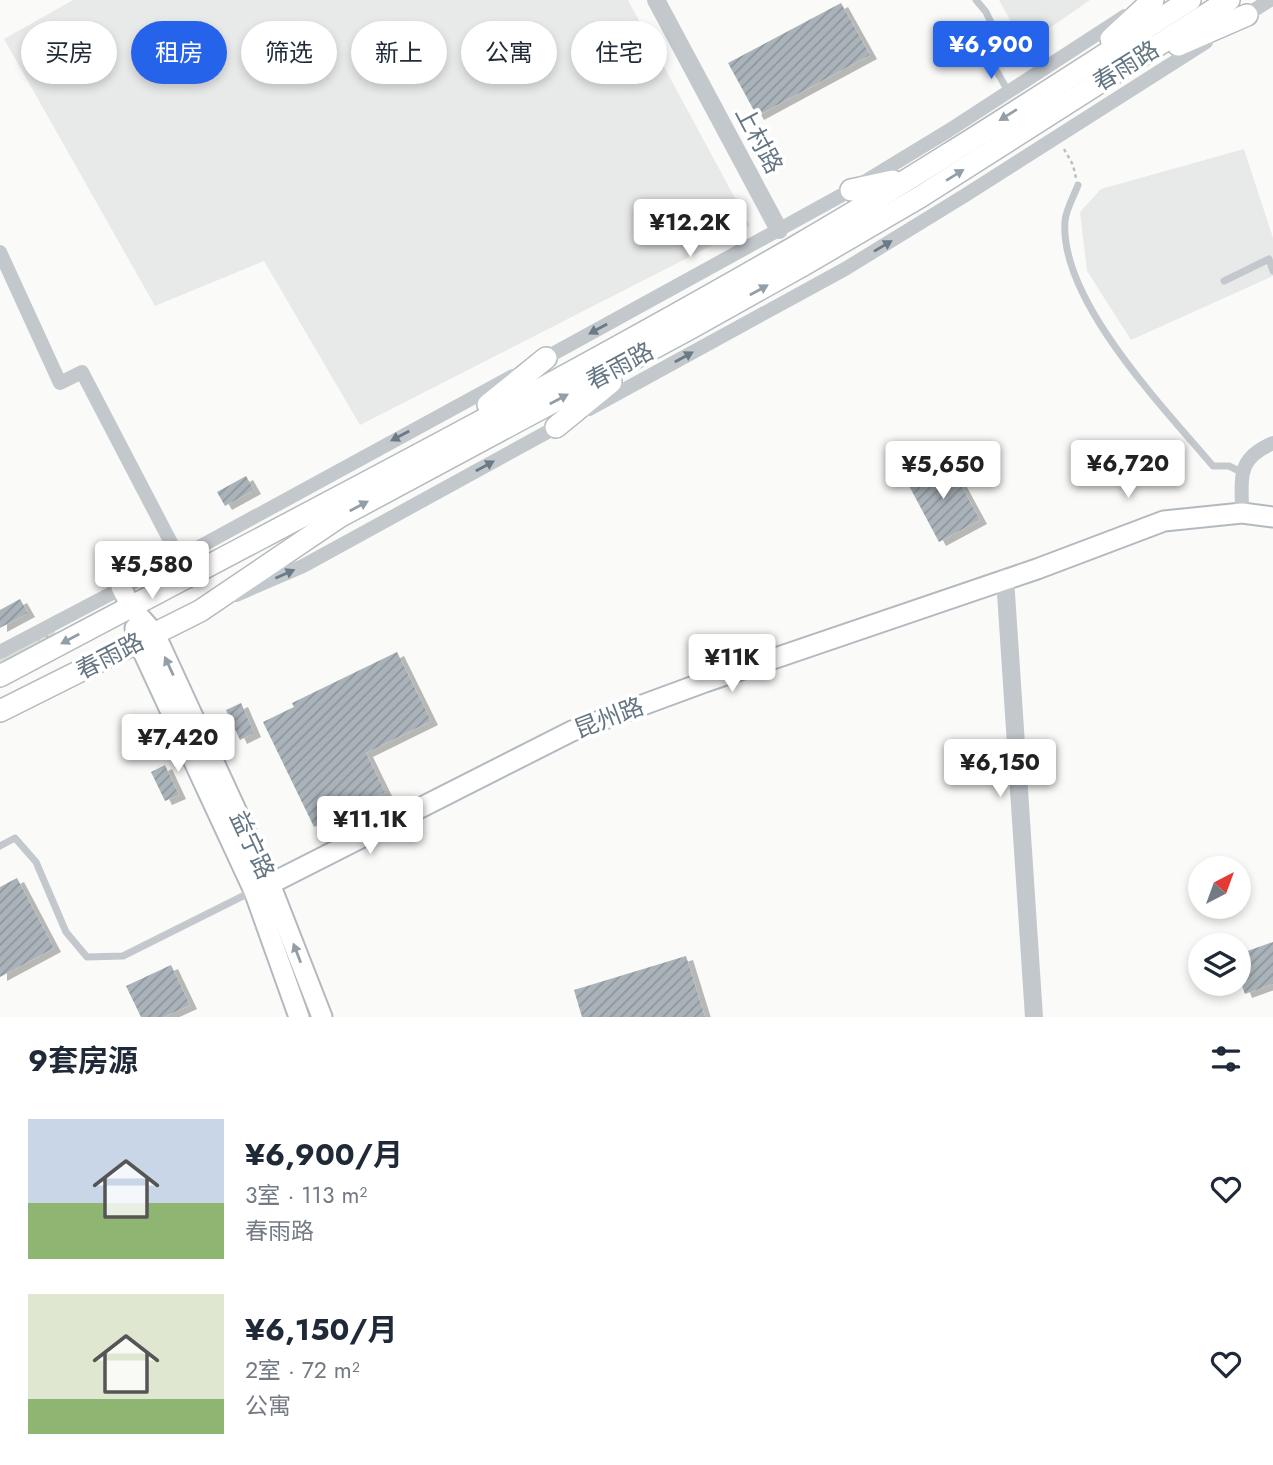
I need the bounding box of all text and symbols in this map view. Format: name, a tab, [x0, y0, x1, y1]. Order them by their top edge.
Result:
chip: 买房	[21, 21, 117, 84]
chip: 租房	[131, 21, 227, 84]
chip: 筛选	[241, 21, 337, 84]
chip: 新上	[351, 21, 447, 84]
chip: 公寓	[461, 21, 557, 84]
chip: 住宅	[571, 21, 667, 84]
pin: ¥6,900	[934, 22, 1048, 81]
text: ¥6,900	[949, 27, 1033, 61]
street label: 春雨路	[1086, 32, 1166, 99]
street label: 上村路	[727, 100, 792, 180]
one-way arrow	[999, 109, 1018, 122]
one-way arrow	[945, 168, 965, 181]
pin: ¥12.2K	[633, 200, 747, 259]
text: ¥12.2K	[650, 205, 730, 239]
one-way arrow	[873, 239, 893, 252]
one-way arrow	[749, 284, 769, 296]
one-way arrow	[588, 323, 607, 335]
street label: 春雨路	[580, 333, 660, 398]
one-way arrow	[675, 351, 694, 363]
one-way arrow	[550, 393, 569, 405]
one-way arrow	[390, 431, 410, 442]
pin: ¥6,720	[1071, 440, 1185, 500]
pin: ¥5,650	[886, 442, 1000, 501]
text: ¥6,720	[1087, 446, 1169, 480]
text: ¥5,650	[901, 447, 985, 481]
one-way arrow	[475, 460, 495, 472]
one-way arrow	[349, 500, 369, 512]
pin: ¥5,580	[95, 542, 209, 601]
text: ¥5,580	[111, 547, 193, 581]
one-way arrow	[274, 568, 295, 579]
street label: 春雨路	[70, 624, 150, 687]
one-way arrow	[61, 633, 80, 645]
pin: ¥11K	[691, 634, 773, 694]
text: ¥11K	[705, 640, 759, 674]
one-way arrow	[164, 656, 175, 676]
street label: 昆州路	[569, 688, 649, 747]
pin: ¥7,420	[121, 714, 235, 774]
text: ¥7,420	[138, 720, 218, 754]
pin: ¥6,150	[943, 740, 1057, 799]
text: ¥6,150	[960, 745, 1040, 779]
pin: ¥11.1K	[313, 796, 427, 856]
text: ¥11.1K	[333, 802, 407, 836]
street label: 益宁路	[221, 805, 284, 885]
north arrow	[1188, 856, 1251, 919]
map controls	[1188, 856, 1251, 996]
button: layers	[1188, 933, 1251, 996]
one-way arrow	[292, 943, 303, 964]
text: 9套房源	[28, 1039, 138, 1082]
icon: filters	[1207, 1040, 1245, 1078]
text: ¥6,900/月	[245, 1133, 403, 1176]
icon: home	[84, 1147, 168, 1231]
icon: heart	[1207, 1170, 1245, 1208]
text: 3室 · 113 m²	[245, 1178, 367, 1212]
text: 春雨路	[245, 1214, 314, 1248]
text: ¥6,150/月	[245, 1308, 398, 1351]
icon: home	[84, 1322, 168, 1406]
icon: heart	[1207, 1345, 1245, 1383]
text: 2室 · 72 m²	[245, 1353, 360, 1387]
text: 公寓	[245, 1389, 291, 1423]

